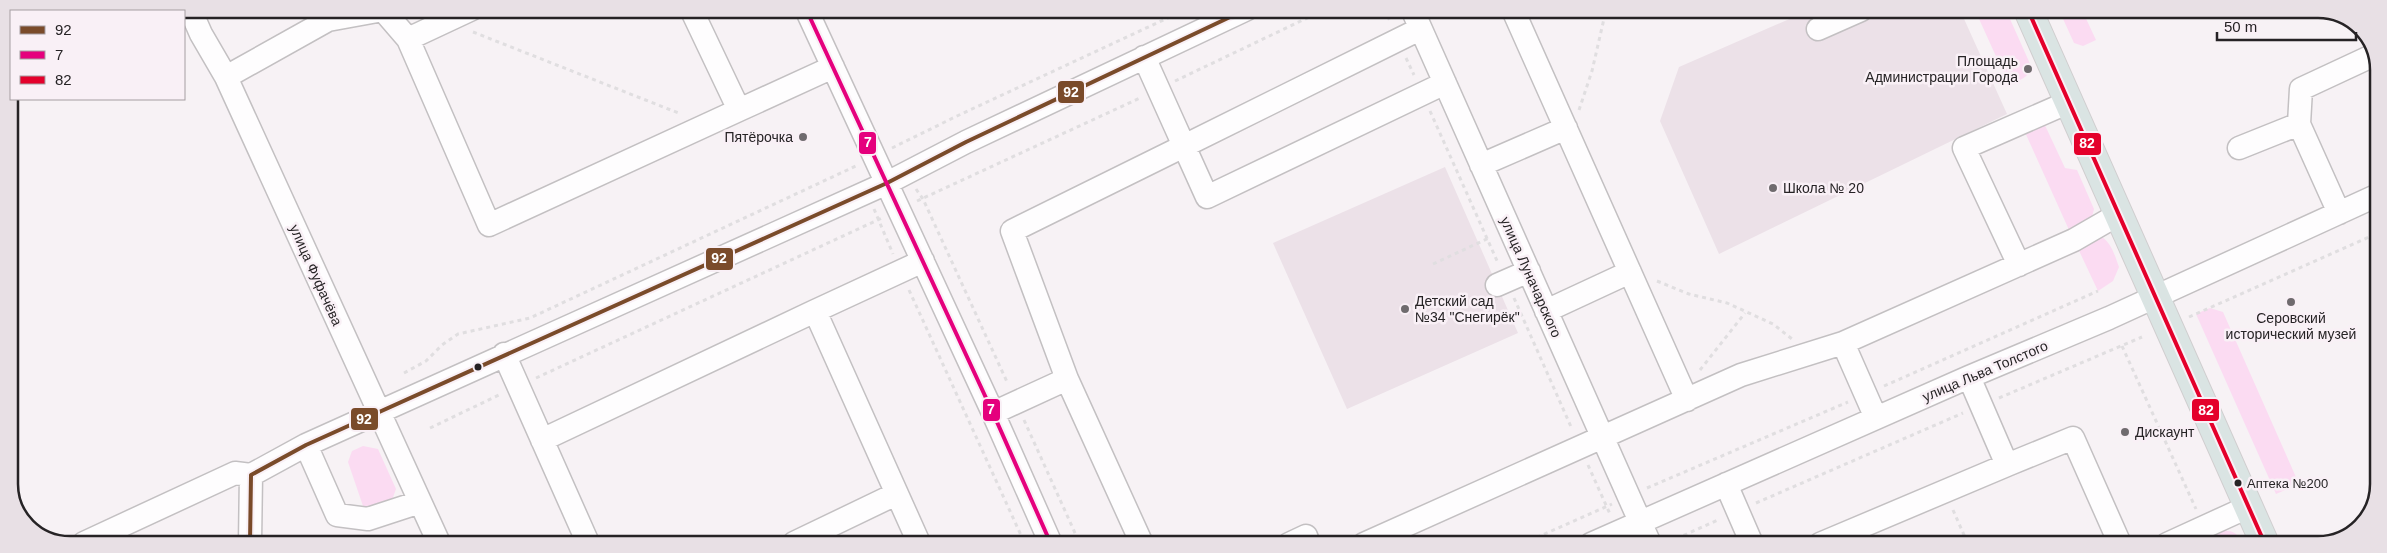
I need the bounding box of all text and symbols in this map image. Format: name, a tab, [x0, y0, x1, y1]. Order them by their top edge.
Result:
legend	[10, 10, 185, 100]
scale bar	[2217, 10, 2356, 42]
text: 50 m	[2224, 18, 2257, 35]
text: 92	[55, 21, 72, 38]
text: 7	[55, 46, 63, 63]
place label: Площадь Администрации Города	[1865, 53, 2018, 85]
marker: Площадь Администрации Города	[2022, 63, 2034, 75]
text: 82	[55, 71, 72, 88]
line badge: 92	[1057, 80, 1085, 104]
text: 92	[1063, 84, 1079, 100]
place label: Пятёрочка	[724, 129, 793, 145]
marker: Пятёрочка	[797, 131, 809, 143]
line badge: 7	[858, 131, 877, 155]
line badge: 82	[2073, 132, 2102, 156]
text: 7	[864, 134, 872, 150]
text: 82	[2079, 135, 2095, 151]
place label: Школа № 20	[1783, 180, 1864, 196]
marker: Школа № 20	[1767, 182, 1779, 194]
street label: улица Луначарского	[1497, 214, 1565, 340]
street label: улица Фуфачёва	[287, 222, 346, 328]
line badge: 92	[705, 247, 734, 271]
text: 92	[711, 250, 727, 266]
place label: Детский сад №34 "Снегирёк"	[1415, 293, 1520, 325]
marker: Серовский исторический музей	[2285, 296, 2297, 308]
marker: Детский сад №34 "Снегирёк"	[1399, 303, 1411, 315]
place label: Серовский исторический музей	[2226, 310, 2356, 342]
street label: улица Льва Толстого	[1920, 337, 2050, 405]
unlabelled marker	[473, 362, 483, 372]
line badge: 7	[982, 398, 1001, 422]
line badge: 82	[2191, 398, 2220, 422]
text: 7	[987, 401, 995, 417]
text: 82	[2198, 402, 2214, 418]
line badge: 92	[350, 407, 379, 431]
text: 92	[356, 411, 372, 427]
place label: Дискаунт	[2135, 424, 2195, 440]
marker: Дискаунт	[2119, 426, 2131, 438]
place label: Аптека №200	[2247, 476, 2328, 491]
marker: Аптека №200	[2233, 478, 2243, 488]

